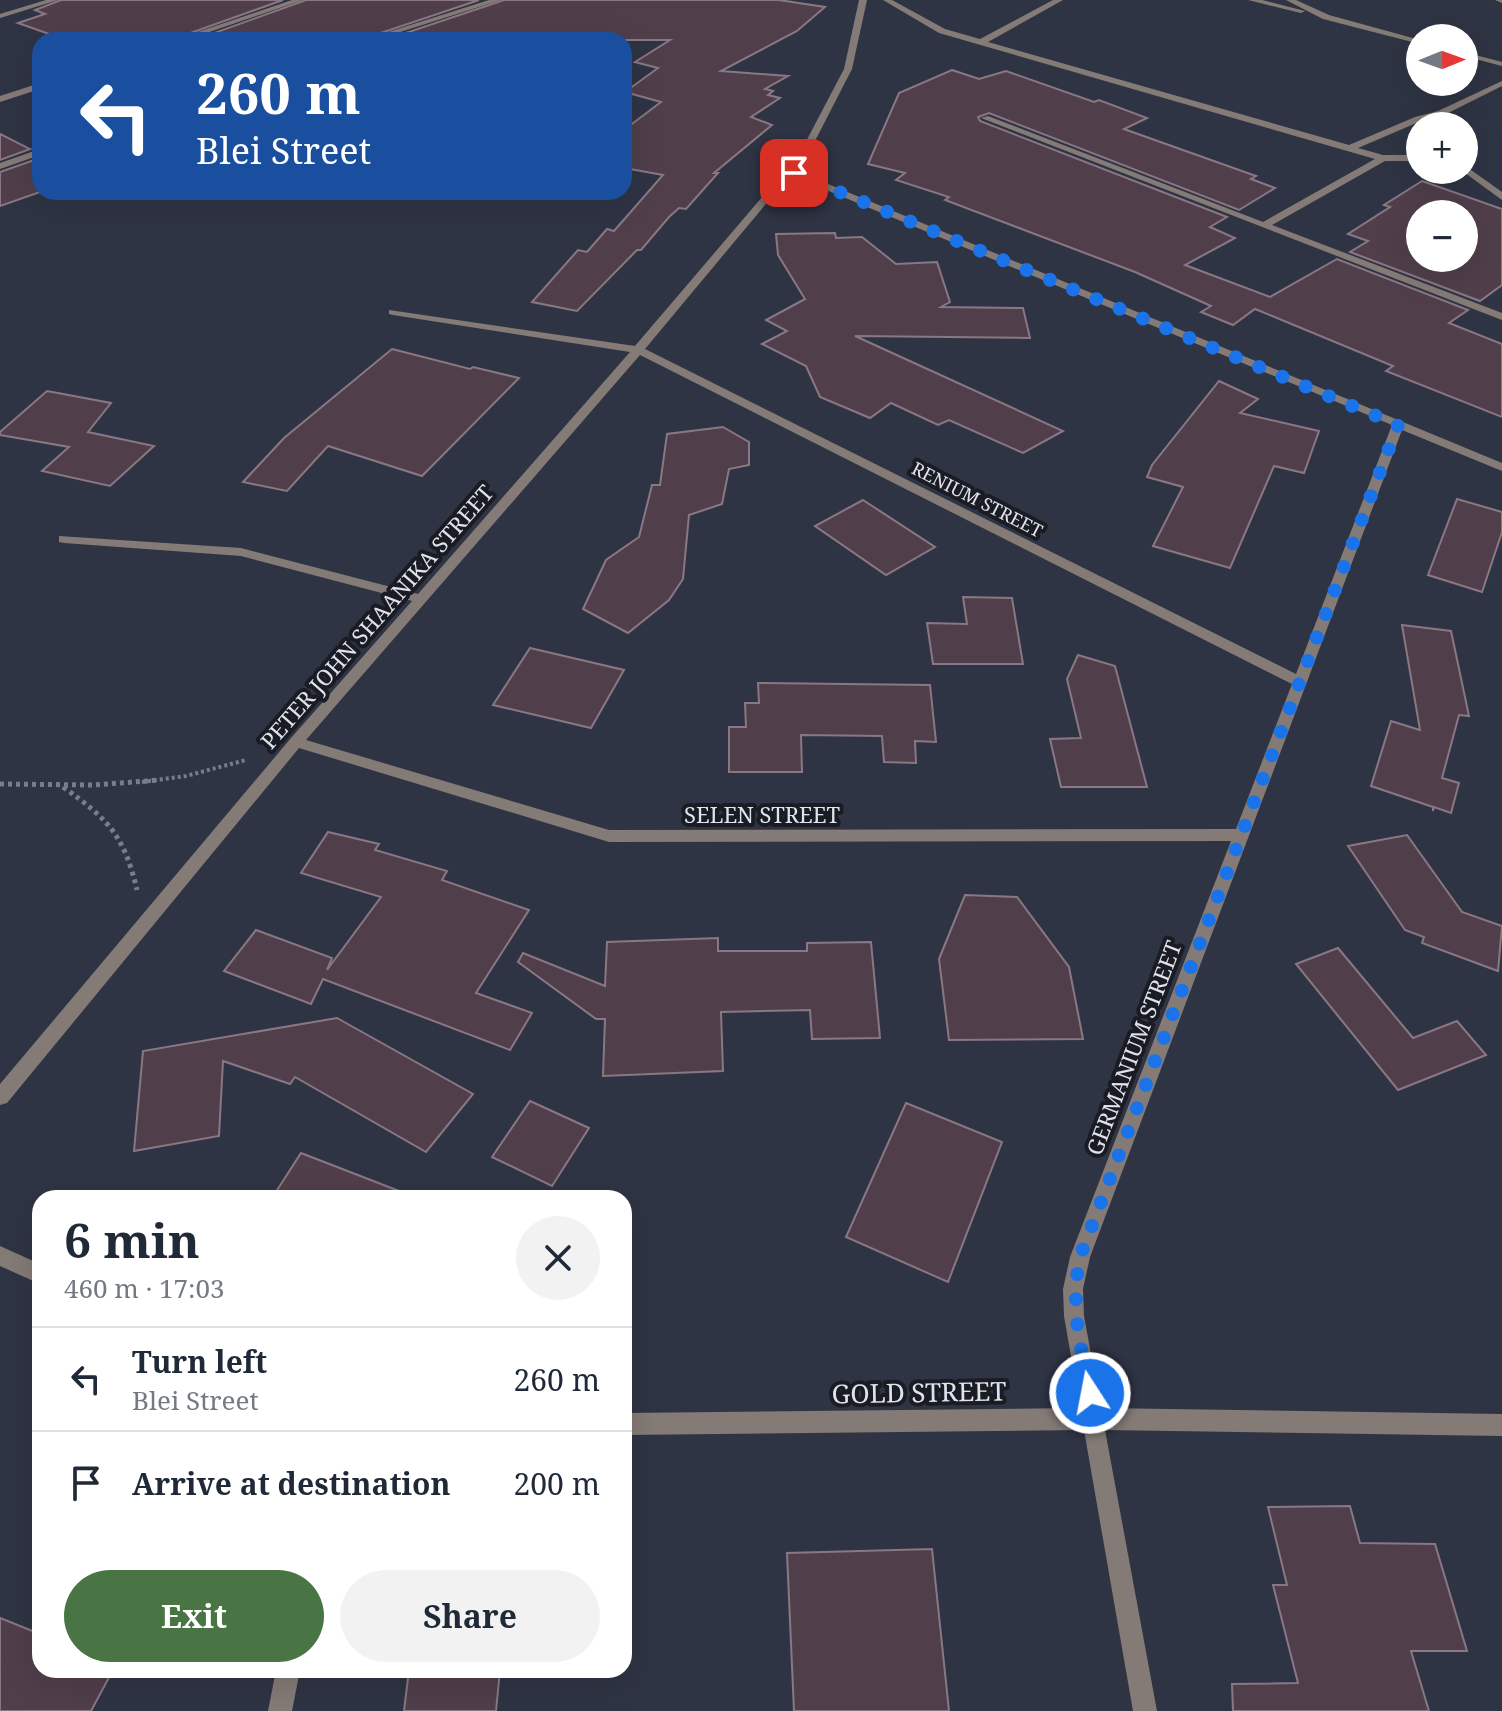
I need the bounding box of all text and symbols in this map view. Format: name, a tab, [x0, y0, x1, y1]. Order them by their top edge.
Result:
north arrow	[1406, 24, 1478, 96]
map controls	[1406, 24, 1478, 272]
text: 260 m	[196, 54, 361, 130]
icon: left	[64, 64, 168, 168]
button: +	[1406, 112, 1478, 184]
text: Blei Street	[196, 126, 371, 175]
pin	[760, 139, 828, 207]
icon: arrive	[772, 151, 816, 195]
button: −	[1406, 200, 1478, 272]
street label: RENIUM STREET	[908, 456, 1047, 542]
street label: PETER JOHN SHAANIKA STREET	[253, 478, 500, 755]
street label: SELEN STREET	[684, 799, 840, 829]
street label: GERMANIUM STREET	[1078, 936, 1188, 1159]
text: 6 min	[64, 1207, 200, 1272]
button: close	[516, 1216, 600, 1300]
text: 460 m · 17:03	[64, 1270, 225, 1306]
text: Turn left	[132, 1341, 267, 1382]
position arrow	[1048, 1351, 1132, 1435]
icon: left	[64, 1357, 108, 1401]
text: 260 m	[514, 1359, 600, 1400]
street label: GOLD STREET	[831, 1372, 1007, 1412]
text: Blei Street	[132, 1382, 259, 1418]
icon: arrive	[64, 1461, 108, 1505]
text: Arrive at destination	[132, 1463, 451, 1504]
text: 200 m	[514, 1463, 600, 1504]
button: Exit	[64, 1570, 324, 1662]
button: Share	[340, 1570, 600, 1662]

